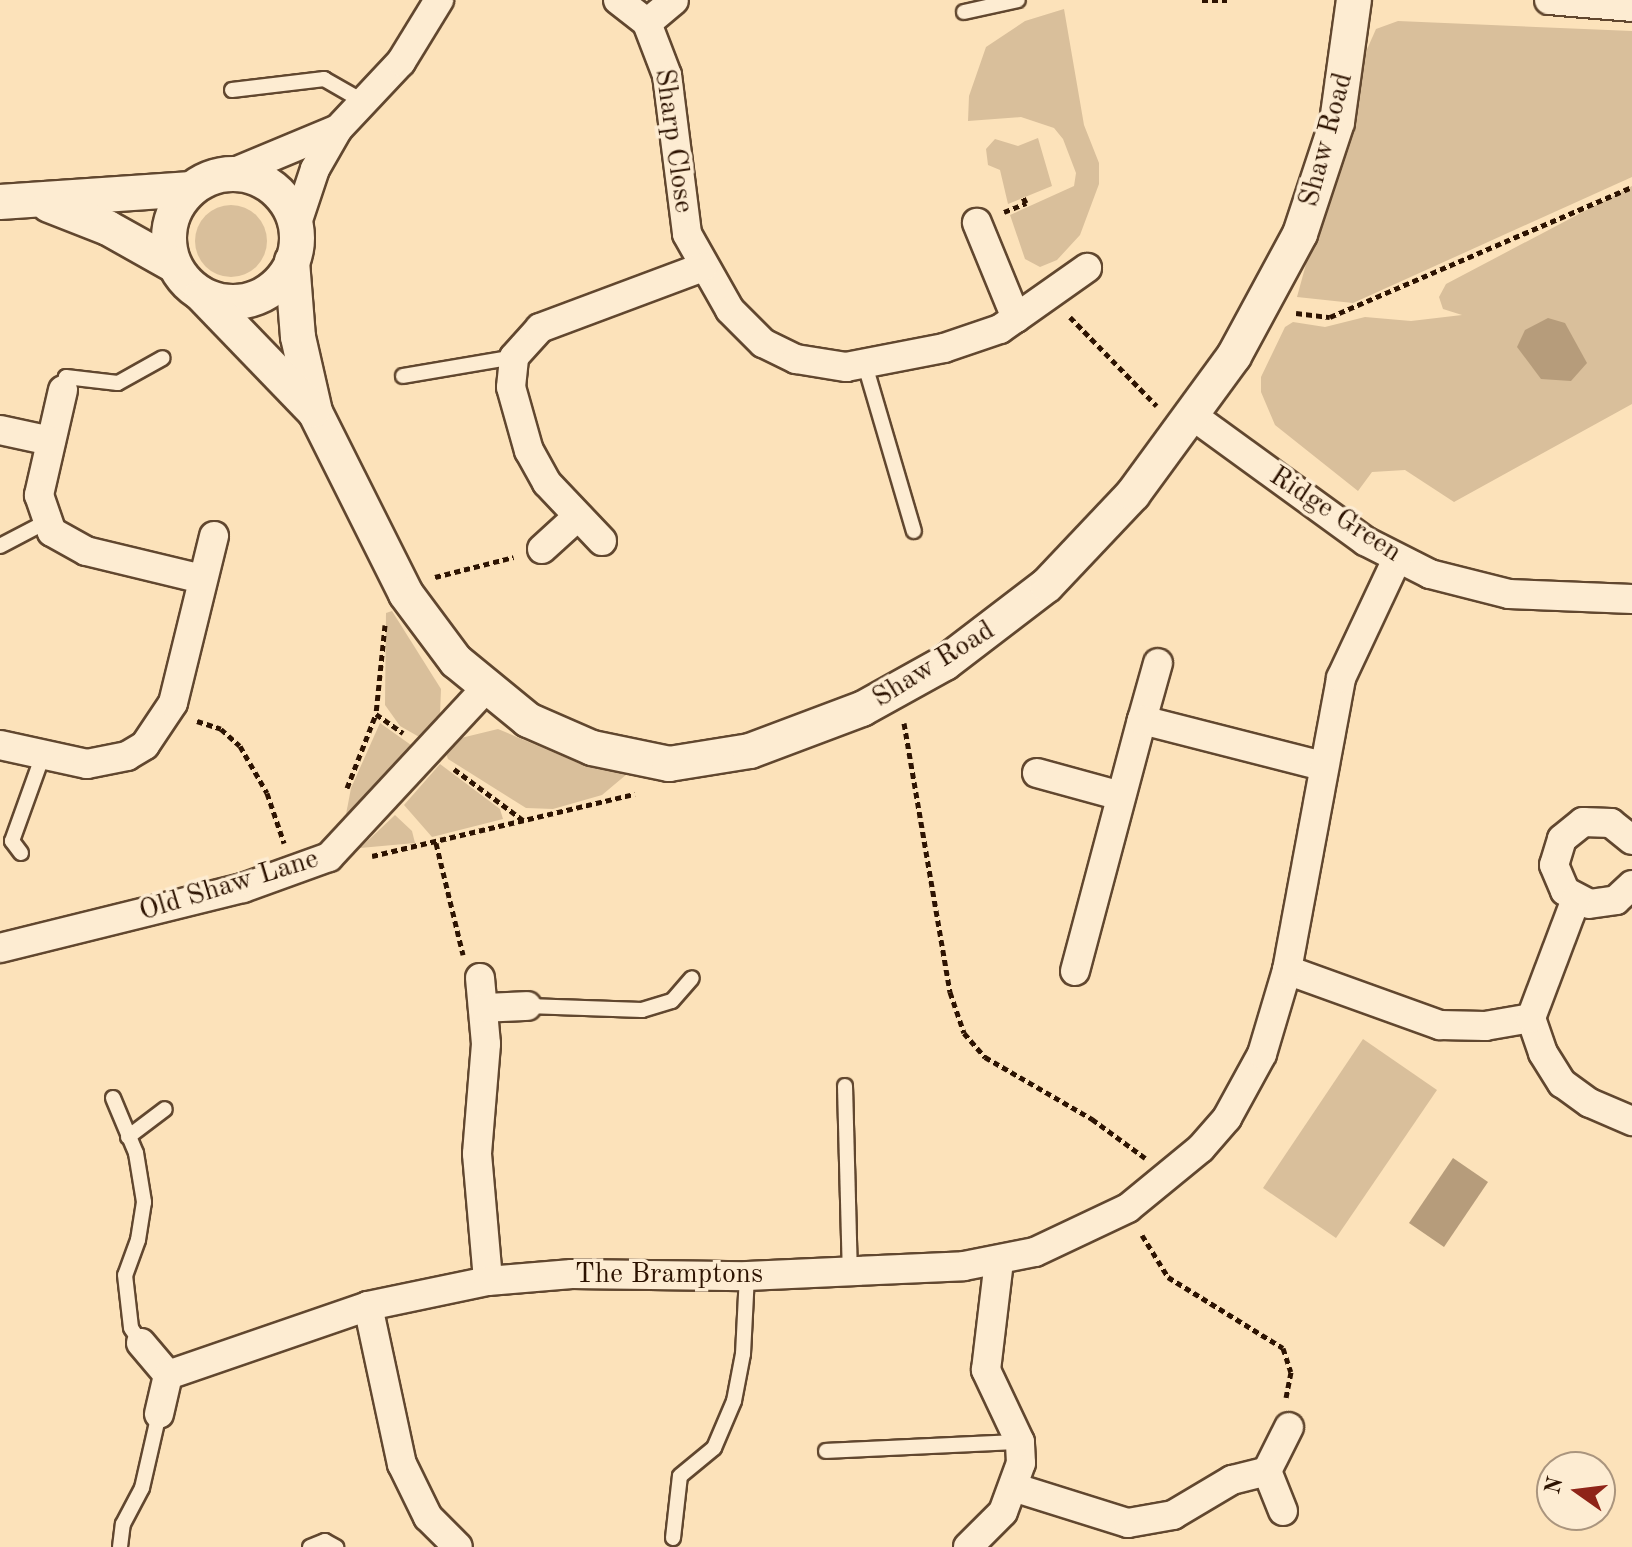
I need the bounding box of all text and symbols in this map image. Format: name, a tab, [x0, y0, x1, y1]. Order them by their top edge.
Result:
street label: Sharp Close	[646, 67, 700, 215]
street label: Shaw Road	[1293, 69, 1361, 211]
street label: Ridge Green	[1263, 460, 1407, 570]
street label: Shaw Road	[867, 614, 1001, 716]
street label: Old Shaw Lane	[135, 843, 323, 929]
street label: The Bramptons	[575, 1258, 763, 1292]
north arrow	[1536, 1451, 1616, 1531]
text: N	[1542, 1475, 1567, 1496]

